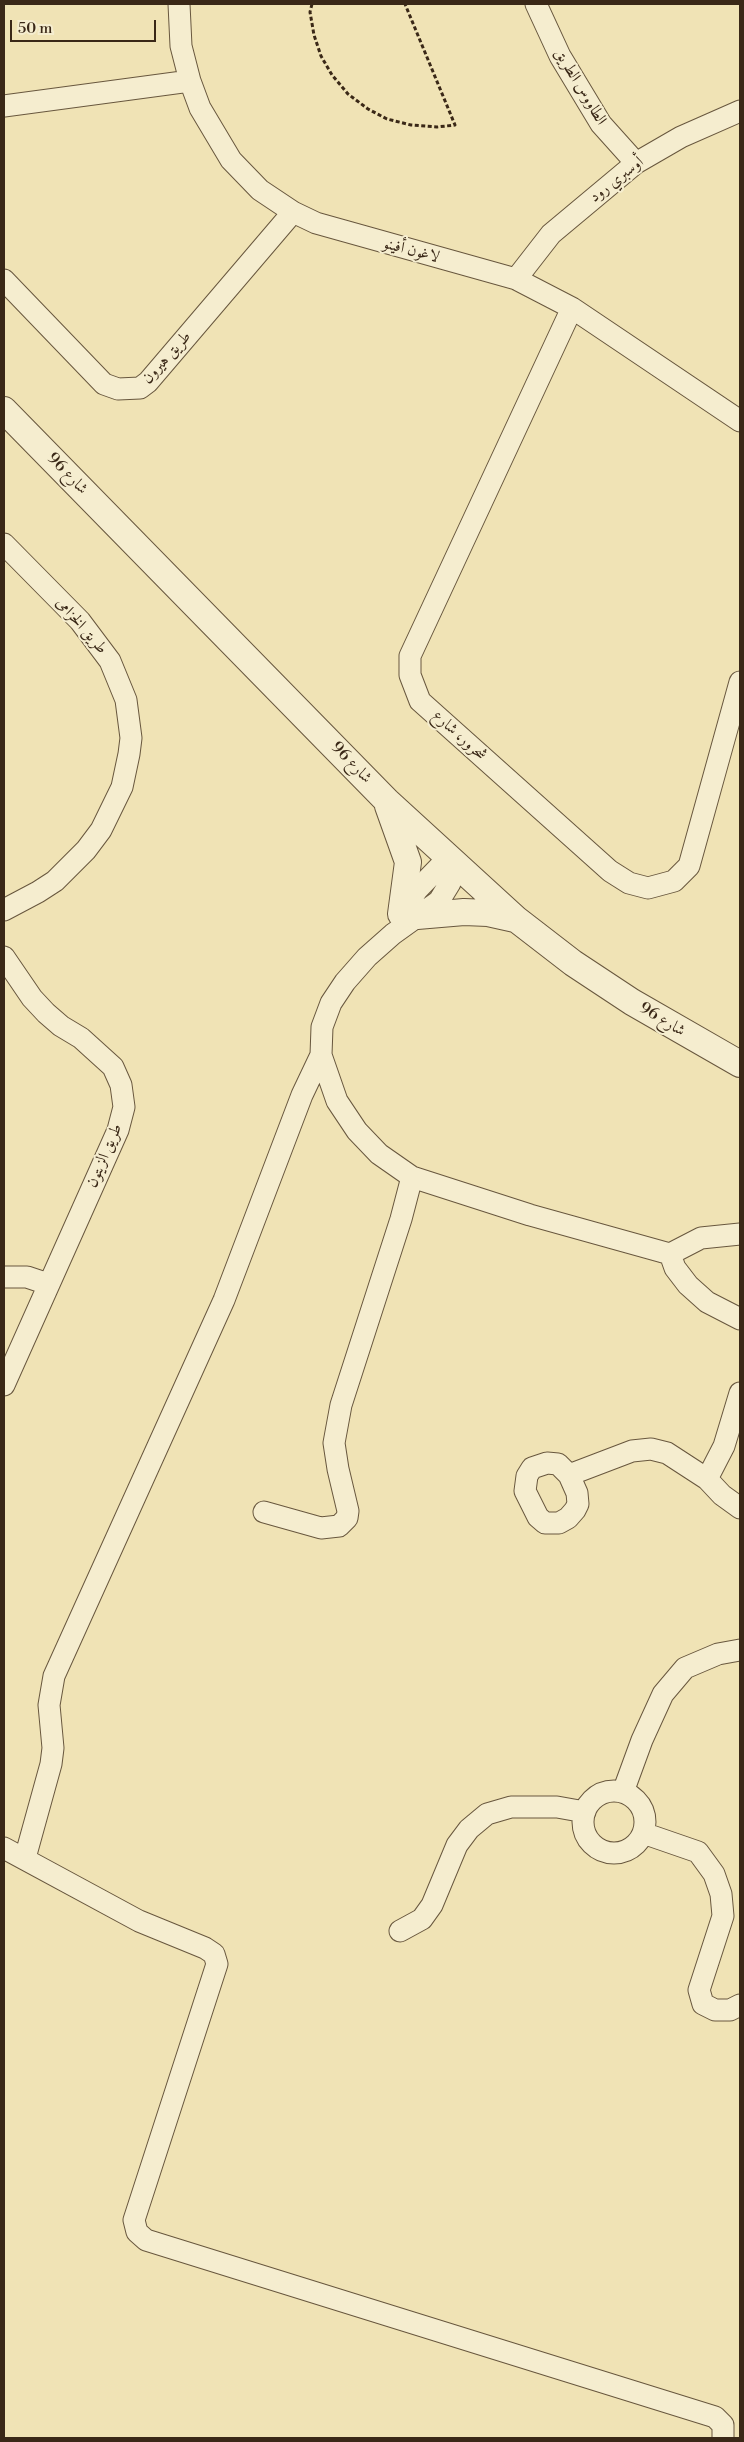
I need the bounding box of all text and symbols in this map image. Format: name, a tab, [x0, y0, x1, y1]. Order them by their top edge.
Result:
scale bar	[12, 10, 159, 42]
text: 50 m	[18, 19, 52, 38]
street label: الطاووس الطريق	[550, 45, 610, 129]
street label: أوسبري رود	[586, 153, 648, 207]
street label: لاغون أفينو	[381, 234, 441, 268]
street label: طريق هيرون	[138, 328, 196, 388]
street label: شارع 96	[43, 449, 91, 499]
street label: طريق الخزامى	[51, 594, 111, 658]
street label: شحرور، شارع	[428, 707, 490, 765]
street label: شارع 96	[327, 738, 375, 788]
street label: شارع 96	[635, 999, 689, 1041]
street label: طريق الزيتون	[83, 1121, 127, 1191]

